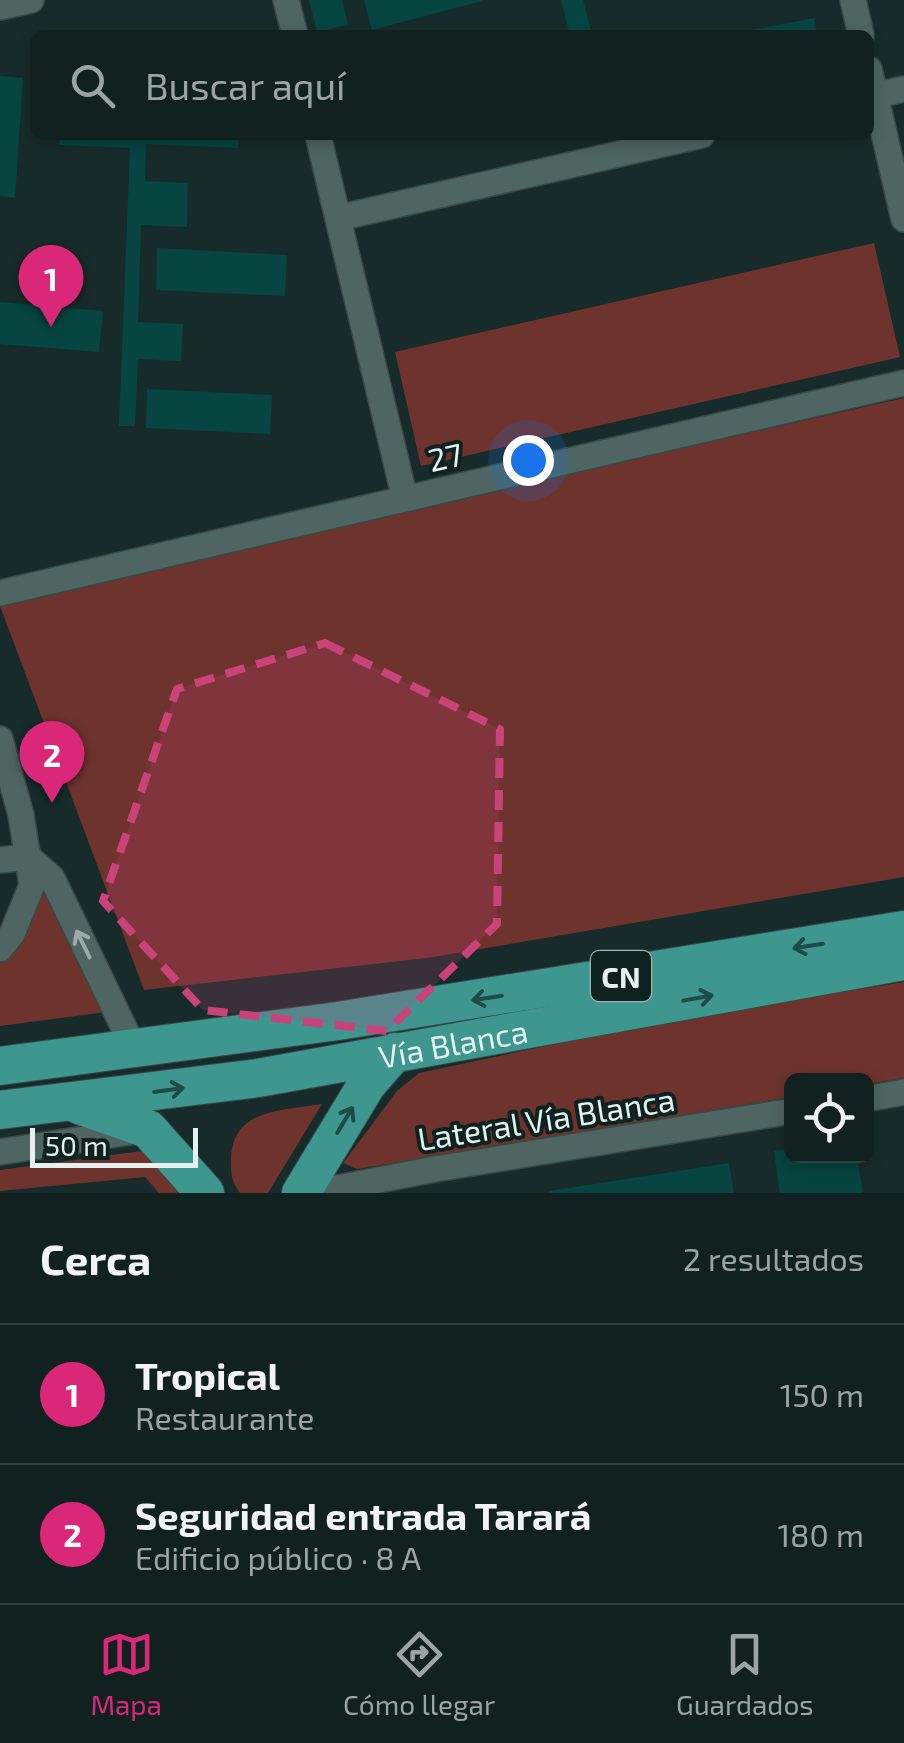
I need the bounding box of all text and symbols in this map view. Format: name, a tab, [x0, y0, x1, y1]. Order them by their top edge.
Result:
search box	[30, 30, 874, 140]
icon: search	[65, 58, 120, 113]
text: Buscar aquí	[145, 62, 346, 108]
pin: 1	[18, 245, 84, 327]
street label: 27	[424, 434, 466, 478]
your location	[503, 435, 554, 486]
pin: 2	[20, 720, 84, 803]
one-way arrow	[73, 930, 92, 960]
one-way arrow	[792, 937, 825, 955]
road number: CN	[591, 951, 651, 1001]
one-way arrow	[681, 988, 713, 1007]
one-way arrow	[471, 990, 504, 1008]
street label: Vía Blanca	[375, 1011, 531, 1075]
map controls	[784, 1073, 874, 1163]
button: locate	[784, 1073, 874, 1163]
street label: Lateral Vía Blanca	[415, 1079, 677, 1157]
one-way arrow	[152, 1080, 185, 1098]
one-way arrow	[335, 1106, 355, 1135]
scale bar	[30, 1123, 198, 1168]
text: 50 m	[45, 1128, 108, 1162]
text: Cerca	[40, 1233, 151, 1283]
text: 2 resultados	[683, 1239, 864, 1277]
text: Tropical	[135, 1352, 280, 1398]
text: 1	[66, 1375, 79, 1413]
text: 150 m	[780, 1375, 864, 1413]
text: Restaurante	[135, 1398, 314, 1436]
text: Seguridad entrada Tarará	[135, 1492, 591, 1538]
text: 2	[63, 1515, 82, 1553]
text: 180 m	[777, 1515, 864, 1553]
text: Edificio público · 8 A	[135, 1538, 421, 1576]
tab: Mapa	[90, 1627, 162, 1721]
tab: Cómo llegar	[343, 1627, 495, 1721]
tab: Guardados	[676, 1627, 814, 1721]

